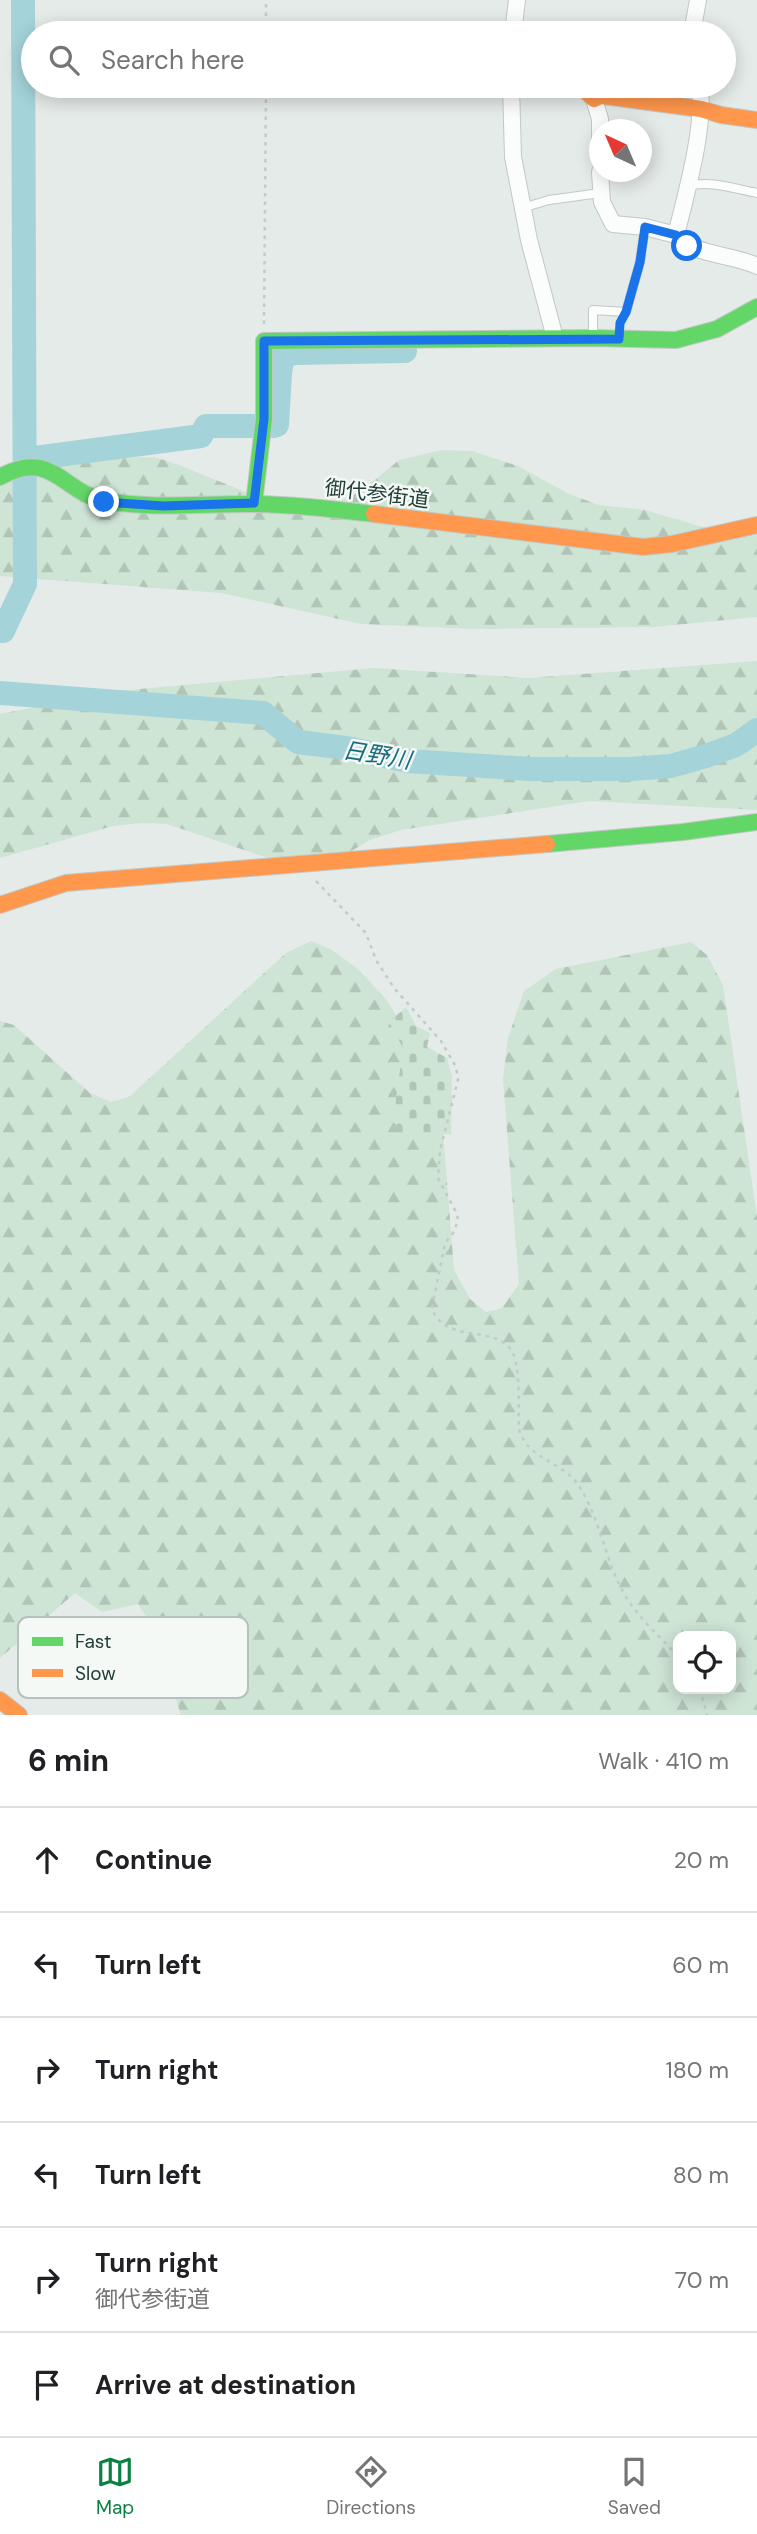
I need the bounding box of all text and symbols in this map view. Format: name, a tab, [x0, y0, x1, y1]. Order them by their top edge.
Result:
search box	[21, 21, 736, 98]
icon: search	[45, 41, 83, 79]
text: Search here	[101, 43, 244, 77]
north arrow	[589, 119, 652, 182]
route start	[671, 230, 702, 261]
street label: 御代参街道	[323, 474, 431, 514]
route end	[88, 486, 119, 517]
water label: 日野川	[341, 735, 416, 776]
legend	[18, 1617, 248, 1698]
text: Fast	[75, 1629, 111, 1654]
map controls	[673, 1631, 736, 1694]
button: locate	[673, 1631, 736, 1694]
text: Slow	[75, 1661, 116, 1686]
text: 6 min	[28, 1741, 109, 1780]
text: Walk · 410 m	[598, 1746, 729, 1776]
icon: ahead	[28, 1841, 66, 1879]
text: Continue	[95, 1843, 212, 1877]
text: 20 m	[674, 1845, 729, 1875]
icon: left	[28, 1946, 66, 1984]
text: Turn left	[95, 1948, 202, 1982]
text: 60 m	[672, 1950, 729, 1980]
icon: right	[28, 2051, 66, 2089]
text: Turn right	[95, 2053, 219, 2087]
text: 180 m	[665, 2055, 729, 2085]
icon: left	[28, 2156, 66, 2194]
text: Turn left	[95, 2158, 202, 2192]
text: 80 m	[673, 2160, 729, 2190]
text: Turn right	[95, 2246, 219, 2280]
icon: right	[28, 2261, 66, 2299]
text: 70 m	[675, 2265, 729, 2295]
text: 御代参街道	[95, 2284, 210, 2314]
icon: arrive	[28, 2366, 66, 2404]
text: Arrive at destination	[95, 2368, 356, 2402]
tab: Map	[96, 2453, 134, 2520]
tab: Directions	[326, 2453, 416, 2520]
tab: Saved	[608, 2453, 661, 2520]

